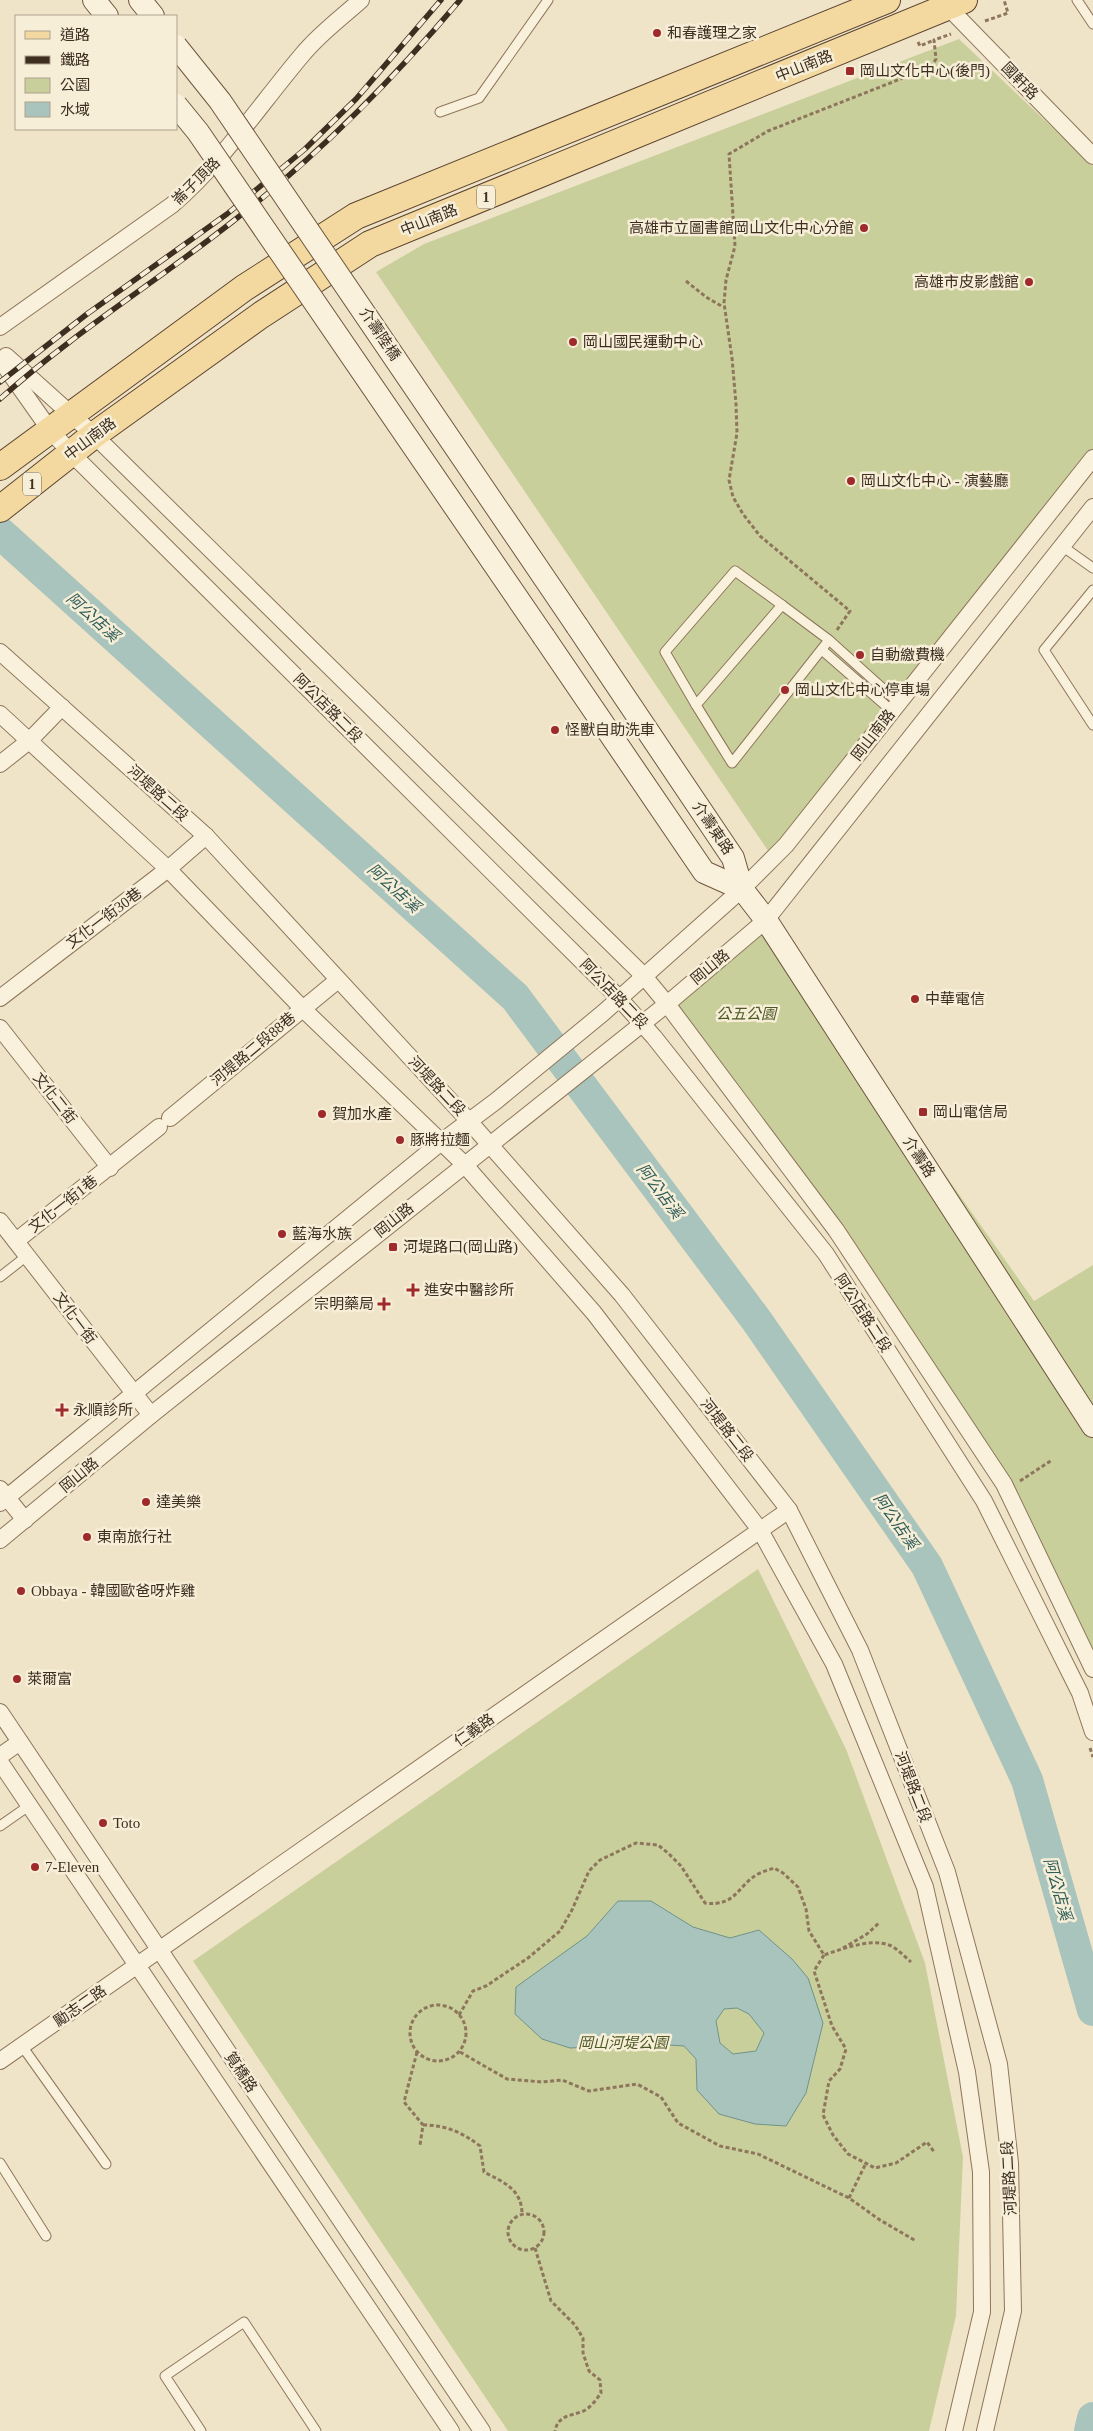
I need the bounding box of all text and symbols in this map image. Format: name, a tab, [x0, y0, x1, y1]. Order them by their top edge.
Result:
legend	[15, 15, 178, 130]
place label: 和春護理之家	[667, 24, 757, 41]
text: 道路	[60, 27, 90, 43]
marker: 和春護理之家	[651, 27, 663, 39]
street label: 中山南路	[773, 47, 835, 85]
text: 鐵路	[60, 52, 90, 68]
street label: 國軒路	[999, 59, 1041, 103]
place label: 岡山文化中心(後門)	[860, 62, 990, 80]
marker: 岡山文化中心(後門)	[844, 65, 856, 77]
text: 公園	[60, 77, 90, 93]
text: 水域	[60, 102, 90, 118]
street label: 崙子頂路	[169, 154, 223, 208]
road number: 1	[477, 186, 495, 208]
street label: 中山南路	[398, 201, 460, 239]
place label: 高雄市立圖書館岡山文化中心分館	[629, 219, 854, 236]
marker: 高雄市立圖書館岡山文化中心分館	[858, 222, 870, 234]
place label: 高雄市皮影戲館	[914, 274, 1019, 290]
marker: 高雄市皮影戲館	[1023, 276, 1035, 288]
street label: 介壽陸橋	[357, 305, 403, 363]
place label: 岡山國民運動中心	[583, 334, 703, 350]
marker: 岡山國民運動中心	[567, 336, 579, 348]
street label: 中山南路	[61, 415, 119, 463]
road number: 1	[23, 472, 41, 496]
place label: 岡山文化中心 - 演藝廳	[861, 472, 1009, 489]
marker: 岡山文化中心 - 演藝廳	[845, 475, 857, 487]
water label: 阿公店溪	[64, 589, 124, 646]
place label: 自動繳費機	[870, 647, 945, 663]
marker: 自動繳費機	[854, 649, 866, 661]
street label: 阿公店路二段	[291, 671, 365, 745]
place label: 岡山文化中心停車場	[795, 681, 930, 698]
marker: 岡山文化中心停車場	[779, 684, 791, 696]
street label: 岡山南路	[848, 706, 898, 764]
place label: 怪獸自助洗車	[565, 722, 655, 738]
marker: 怪獸自助洗車	[549, 724, 561, 736]
street label: 河堤路二段	[125, 762, 191, 824]
street label: 介壽東路	[690, 799, 736, 857]
water label: 阿公店溪	[365, 860, 425, 917]
street label: 文化一街30巷	[63, 884, 145, 951]
street label: 岡山路	[688, 946, 732, 988]
street label: 阿公店路二段	[577, 956, 651, 1032]
place label: 中華電信	[925, 991, 985, 1007]
marker: 中華電信	[909, 993, 921, 1005]
park label: 公五公園	[716, 1006, 778, 1022]
street label: 河堤路二段88巷	[208, 1009, 298, 1089]
street label: 河堤路二段	[406, 1053, 468, 1119]
street label: 文化二街	[30, 1069, 81, 1127]
place label: 岡山電信局	[933, 1104, 1008, 1120]
place label: 賀加水產	[332, 1106, 392, 1122]
marker: 岡山電信局	[917, 1106, 929, 1118]
marker: 賀加水產	[316, 1108, 328, 1120]
place label: 豚將拉麵	[410, 1131, 470, 1148]
marker: 豚將拉麵	[394, 1134, 406, 1146]
street label: 介壽路	[900, 1134, 938, 1180]
water label: 阿公店溪	[634, 1160, 687, 1223]
street label: 文化一街1巷	[25, 1172, 100, 1236]
street label: 岡山路	[371, 1200, 417, 1240]
place label: 藍海水族	[292, 1226, 352, 1242]
marker: 藍海水族	[276, 1228, 288, 1240]
place label: 河堤路口(岡山路)	[403, 1239, 518, 1256]
marker: 河堤路口(岡山路)	[387, 1241, 399, 1253]
street label: 阿公店路二段	[832, 1271, 894, 1355]
place label: 進安中醫診所	[424, 1282, 514, 1298]
marker: 進安中醫診所	[406, 1283, 420, 1297]
street label: 文化一街	[51, 1289, 100, 1347]
place label: 宗明藥局	[314, 1296, 374, 1312]
marker: 宗明藥局	[378, 1298, 390, 1310]
street label: 河堤路二段	[698, 1396, 756, 1464]
place label: 永順診所	[73, 1402, 133, 1418]
marker: 永順診所	[55, 1403, 69, 1417]
street label: 岡山路	[57, 1454, 101, 1496]
water label: 阿公店溪	[871, 1490, 922, 1554]
place label: 達美樂	[156, 1494, 201, 1510]
marker: 達美樂	[140, 1496, 152, 1508]
place label: 東南旅行社	[97, 1529, 172, 1545]
marker: 東南旅行社	[81, 1531, 93, 1543]
place label: Obbaya - 韓國歐爸呀炸雞	[31, 1582, 195, 1599]
marker: Obbaya - 韓國歐爸呀炸雞	[15, 1585, 27, 1597]
place label: 萊爾富	[27, 1671, 72, 1687]
marker: 萊爾富	[11, 1673, 23, 1685]
street label: 仁義路	[451, 1711, 497, 1749]
street label: 河堤路二段	[892, 1749, 934, 1825]
place label: Toto	[113, 1815, 140, 1831]
marker: Toto	[97, 1817, 109, 1829]
water label: 阿公店溪	[1041, 1856, 1076, 1924]
place label: 7-Eleven	[45, 1859, 100, 1875]
marker: 7-Eleven	[29, 1861, 41, 1873]
street label: 勵志二路	[51, 1982, 109, 2030]
park label: 岡山河堤公園	[578, 2035, 670, 2051]
street label: 筧橋路	[222, 2049, 260, 2095]
street label: 河堤路二段	[999, 2140, 1019, 2216]

